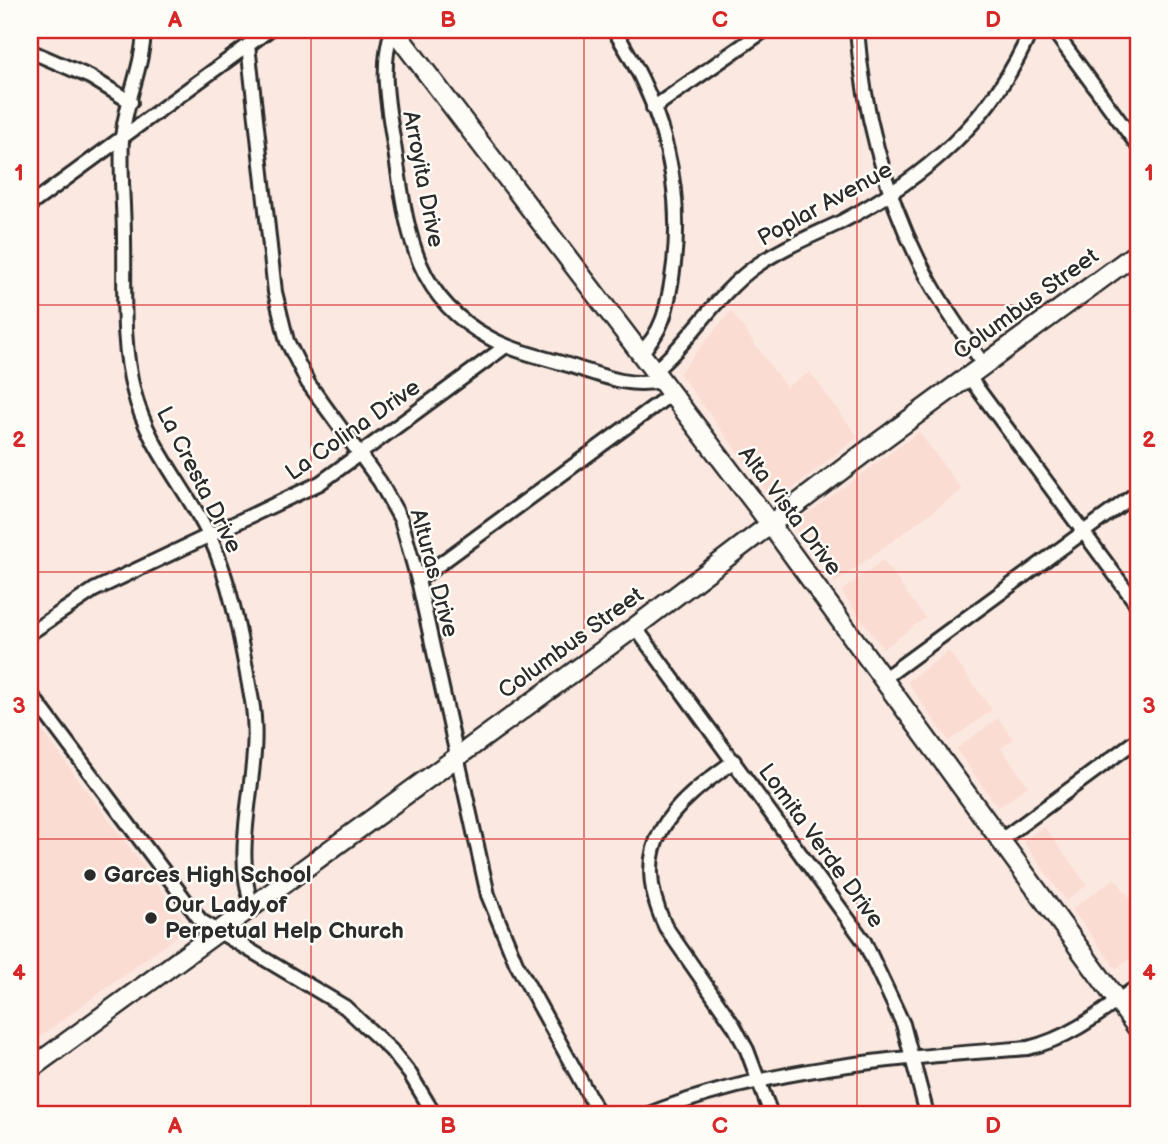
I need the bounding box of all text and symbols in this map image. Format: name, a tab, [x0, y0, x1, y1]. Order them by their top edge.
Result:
text: A	[167, 6, 183, 34]
text: B	[440, 6, 456, 34]
text: C	[712, 6, 728, 34]
text: D	[985, 6, 1001, 34]
street label: Arroyita Drive	[396, 108, 450, 250]
street label: Poplar Avenue	[753, 155, 897, 253]
text: 1	[14, 159, 24, 187]
text: 1	[1144, 159, 1154, 187]
street label: Columbus Street	[948, 242, 1104, 366]
street label: La Colina Drive	[280, 373, 426, 487]
street label: La Cresta Drive	[150, 402, 248, 558]
text: 2	[12, 426, 26, 454]
text: 2	[1142, 426, 1156, 454]
street label: Alta Vista Drive	[732, 441, 848, 581]
street label: Alturas Drive	[403, 506, 465, 640]
street label: Columbus Street	[493, 581, 649, 705]
text: 3	[12, 692, 26, 720]
text: 3	[1142, 692, 1156, 720]
street label: Lomita Verde Drive	[752, 759, 890, 933]
place label: Garces High School	[104, 861, 312, 889]
marker: Garces High School	[82, 867, 98, 883]
place label: Our Lady of Perpetual Help Church	[165, 891, 404, 945]
marker: Our Lady of Perpetual Help Church	[143, 910, 159, 926]
text: 4	[12, 959, 26, 987]
text: 4	[1142, 959, 1156, 987]
text: A	[167, 1112, 183, 1140]
text: B	[440, 1112, 456, 1140]
text: C	[712, 1112, 728, 1140]
text: D	[985, 1112, 1001, 1140]

